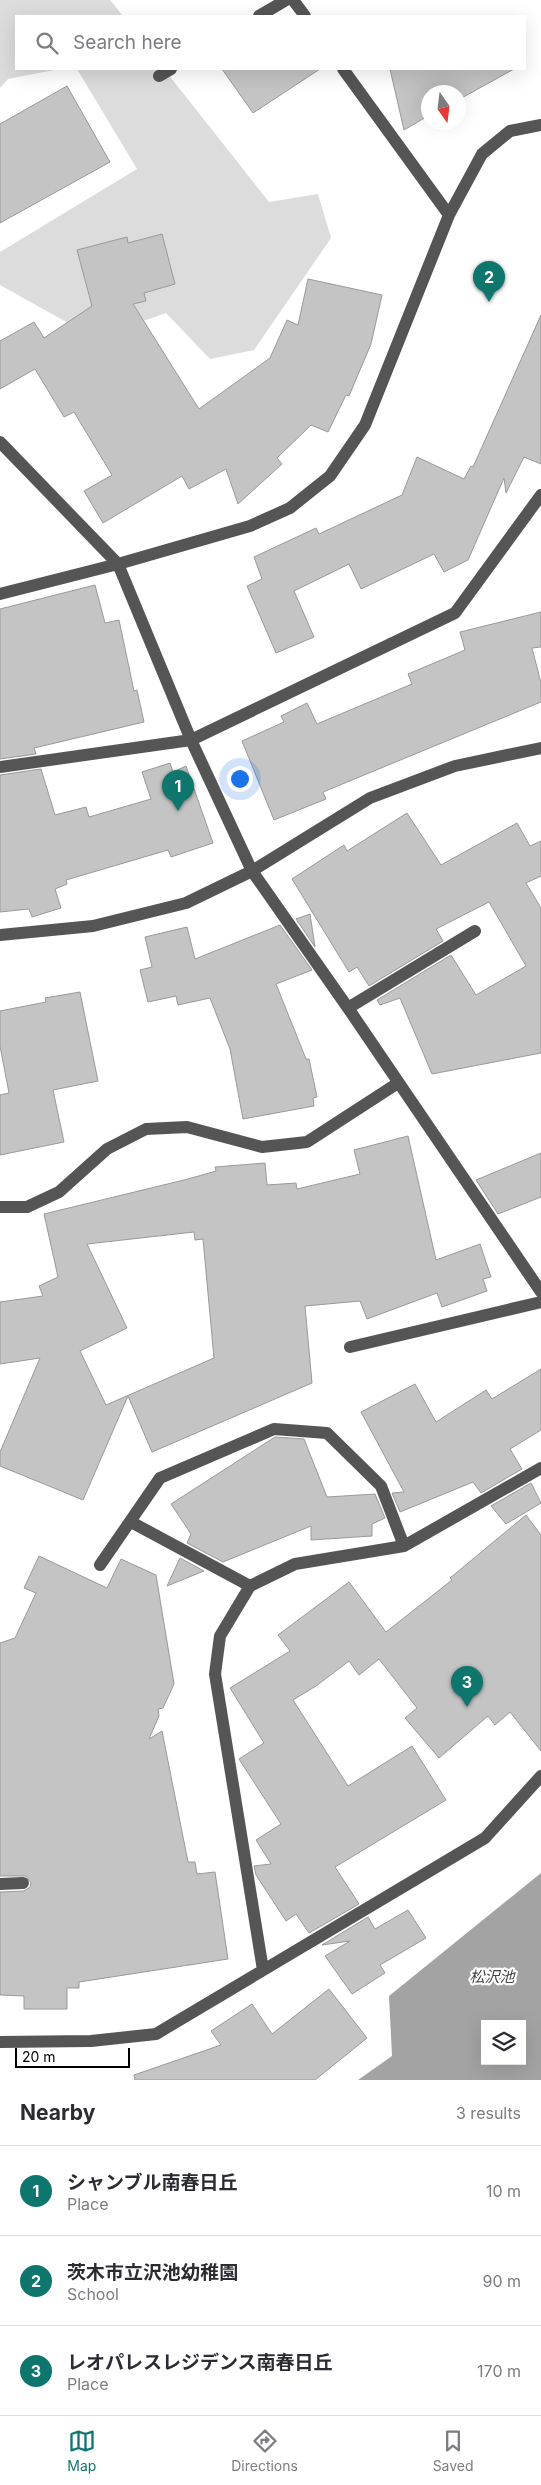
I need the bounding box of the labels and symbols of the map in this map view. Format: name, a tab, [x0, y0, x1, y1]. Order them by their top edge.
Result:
north arrow	[421, 85, 466, 130]
pin: 2	[473, 261, 505, 302]
your location	[227, 766, 253, 792]
pin: 1	[162, 770, 194, 811]
pin: 3	[451, 1666, 483, 1707]
water label: 松沢池	[469, 1967, 516, 1986]
scale bar	[15, 2045, 130, 2068]

